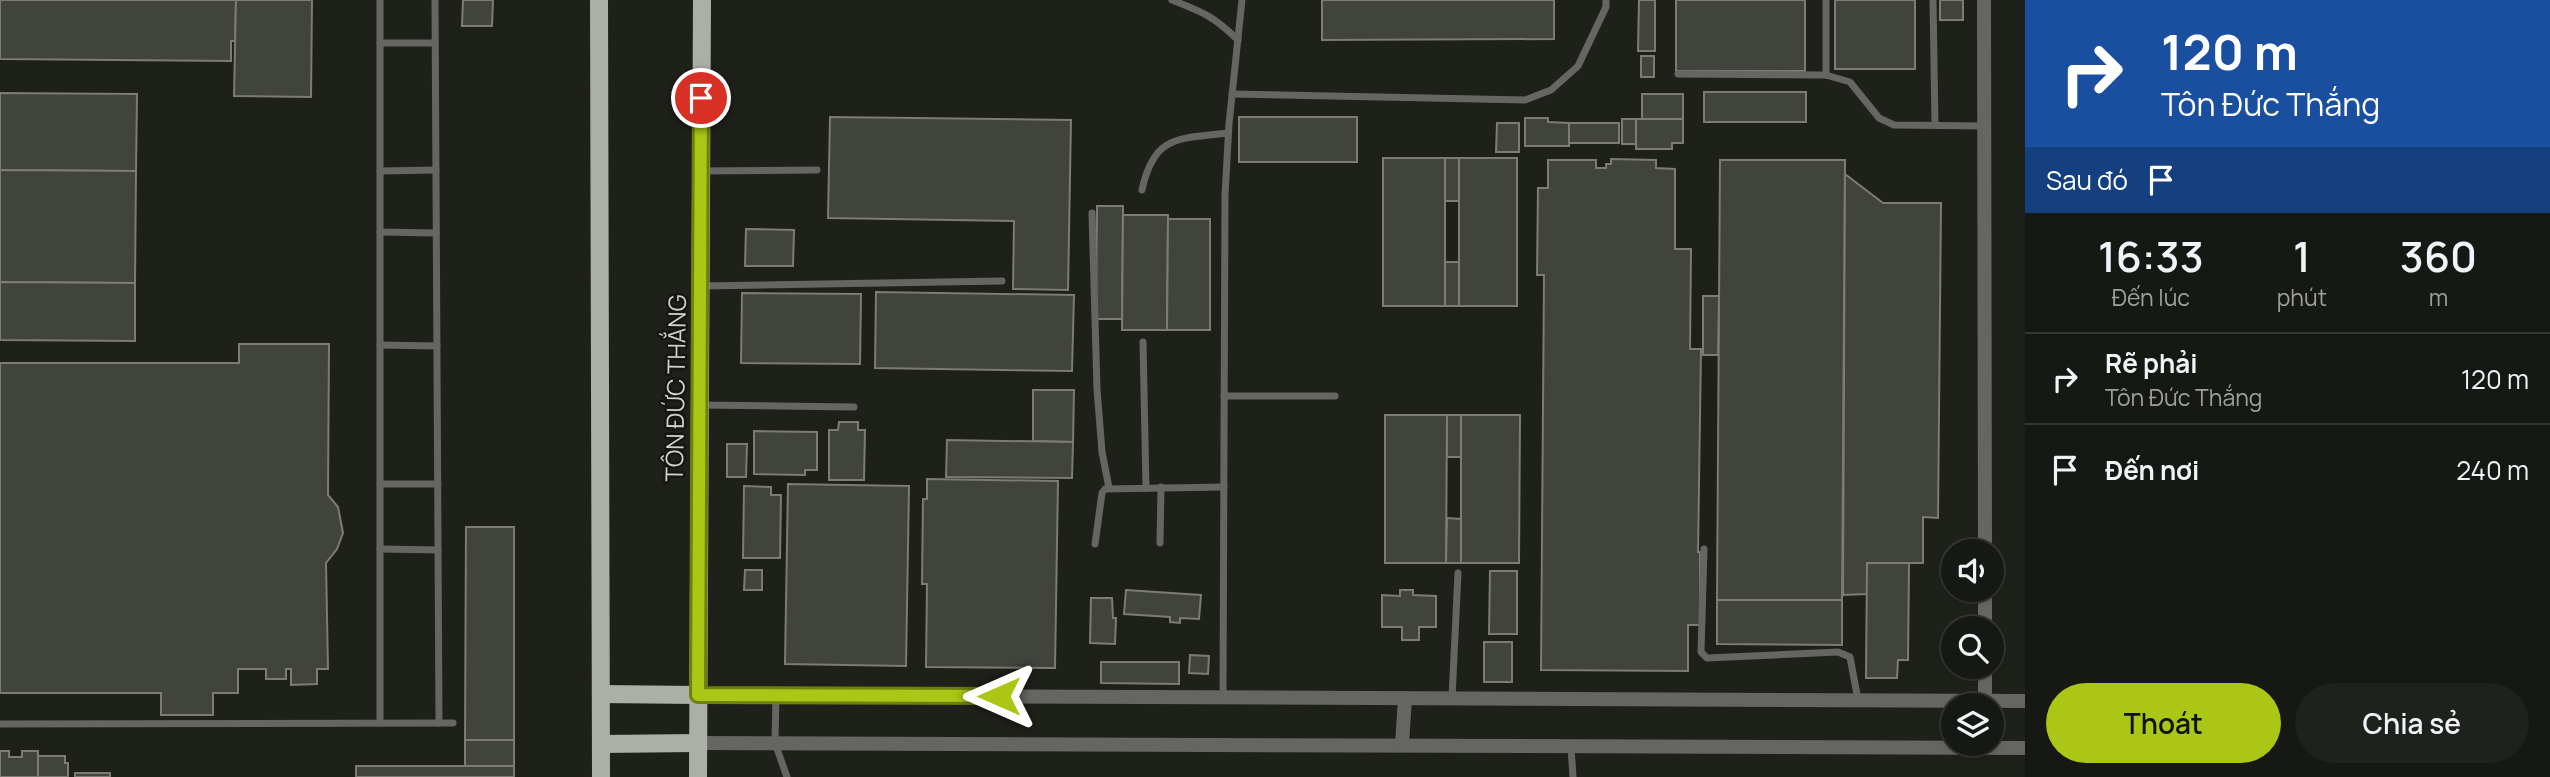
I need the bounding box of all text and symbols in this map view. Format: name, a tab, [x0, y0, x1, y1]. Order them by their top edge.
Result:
text: 120 m	[2161, 18, 2298, 85]
icon: right	[2046, 28, 2137, 119]
pin	[671, 68, 731, 128]
icon: arrive	[682, 79, 720, 117]
text: Tôn Đức Thắng	[2161, 82, 2380, 126]
icon: arrive	[2142, 161, 2180, 199]
text: Sau đó	[2046, 162, 2128, 198]
text: 16:33	[2098, 227, 2204, 285]
text: 1	[2293, 227, 2311, 285]
text: 360	[2400, 227, 2477, 285]
text: Đến lúc	[2112, 281, 2190, 313]
text: phút	[2277, 281, 2327, 313]
text: m	[2429, 281, 2448, 313]
street label: TÔN ĐỨC THẮNG	[657, 294, 693, 482]
text: Rẽ phải	[2105, 345, 2198, 381]
icon: right	[2046, 360, 2084, 398]
text: 120 m	[2461, 361, 2529, 397]
text: Tôn Đức Thắng	[2105, 381, 2262, 413]
icon: arrive	[2046, 451, 2084, 489]
text: Đến nơi	[2105, 452, 2199, 488]
text: 240 m	[2456, 452, 2529, 488]
map controls	[1941, 539, 2004, 756]
button: sound	[1941, 539, 2004, 602]
button: search	[1941, 616, 2004, 679]
position arrow	[962, 659, 1036, 733]
button: Thoát	[2046, 683, 2281, 763]
button: Chia sẻ	[2295, 683, 2529, 763]
button: layers	[1941, 693, 2004, 756]

